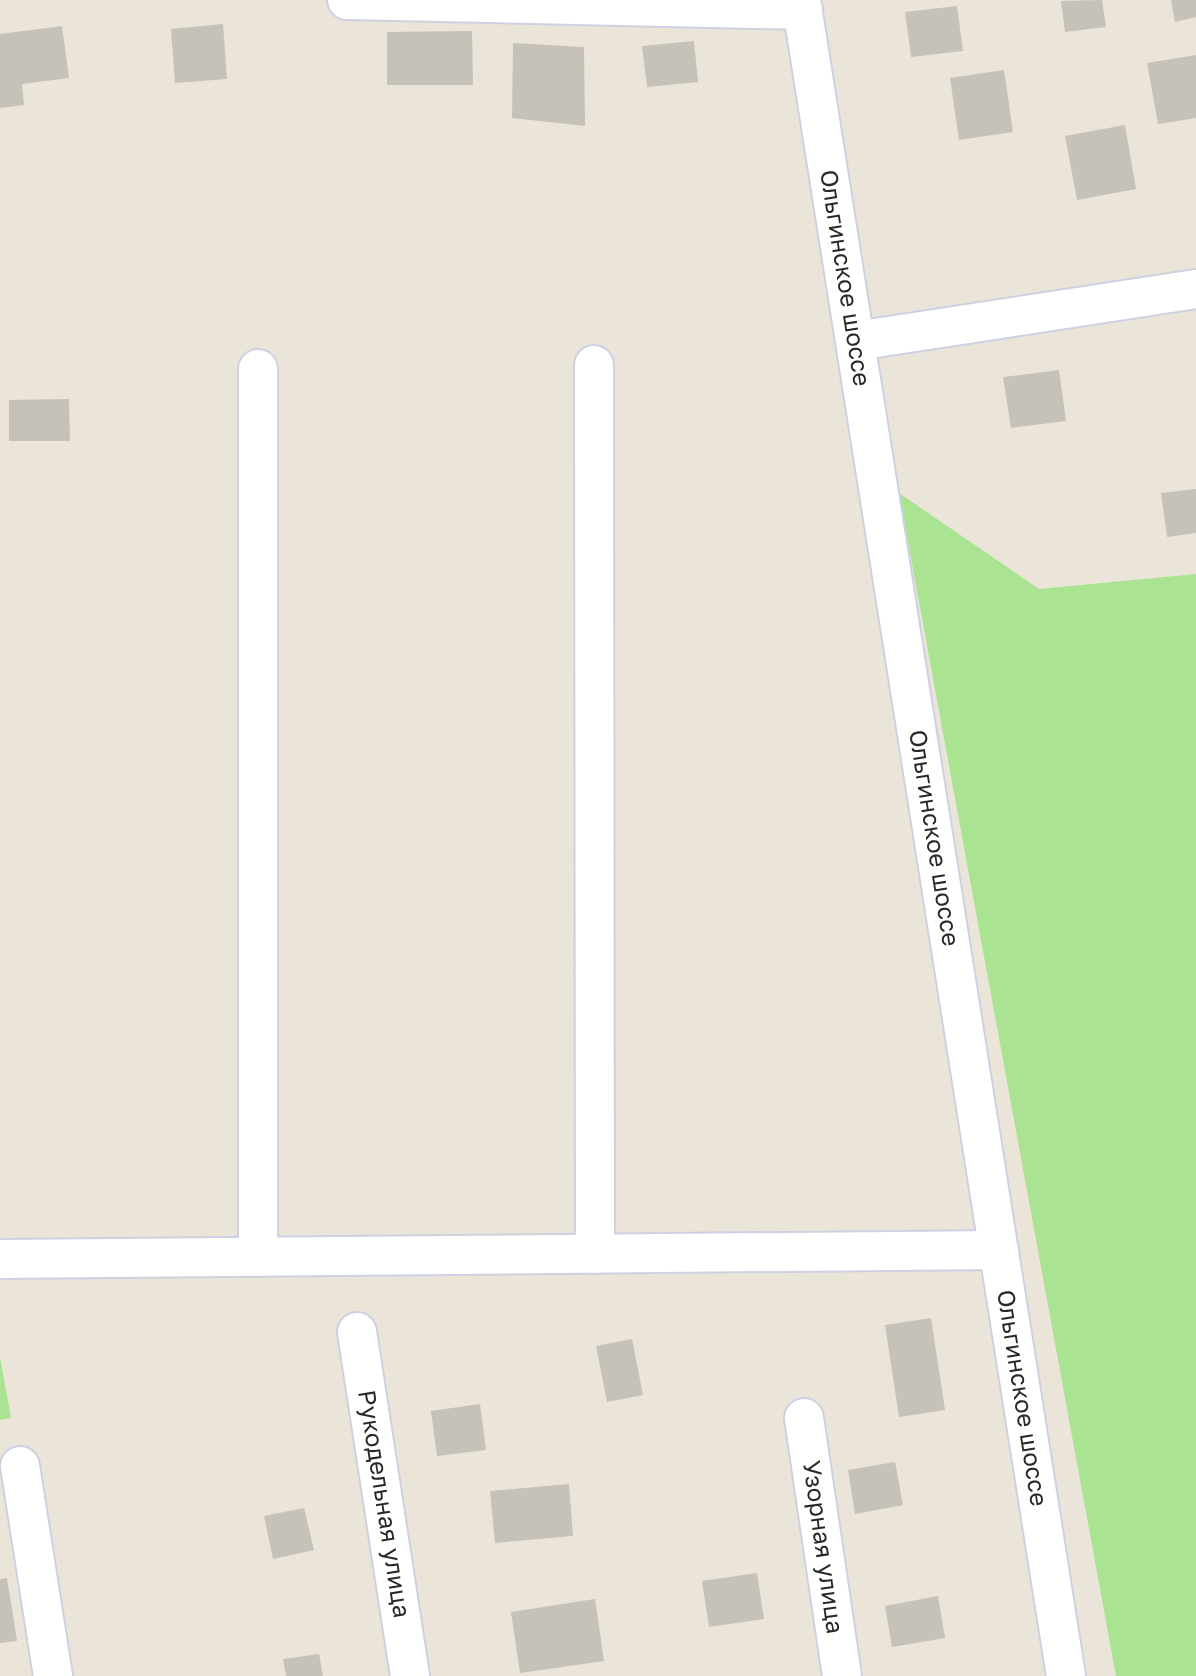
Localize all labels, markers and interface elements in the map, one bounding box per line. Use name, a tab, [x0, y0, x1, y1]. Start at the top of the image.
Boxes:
street label: Ольгинское шоссе	[815, 168, 878, 388]
street label: Ольгинское шоссе	[904, 728, 967, 948]
street label: Ольгинское шоссе	[992, 1288, 1055, 1508]
street label: Рукодельная улица	[353, 1388, 418, 1620]
street label: Узорная улица	[798, 1458, 851, 1635]

